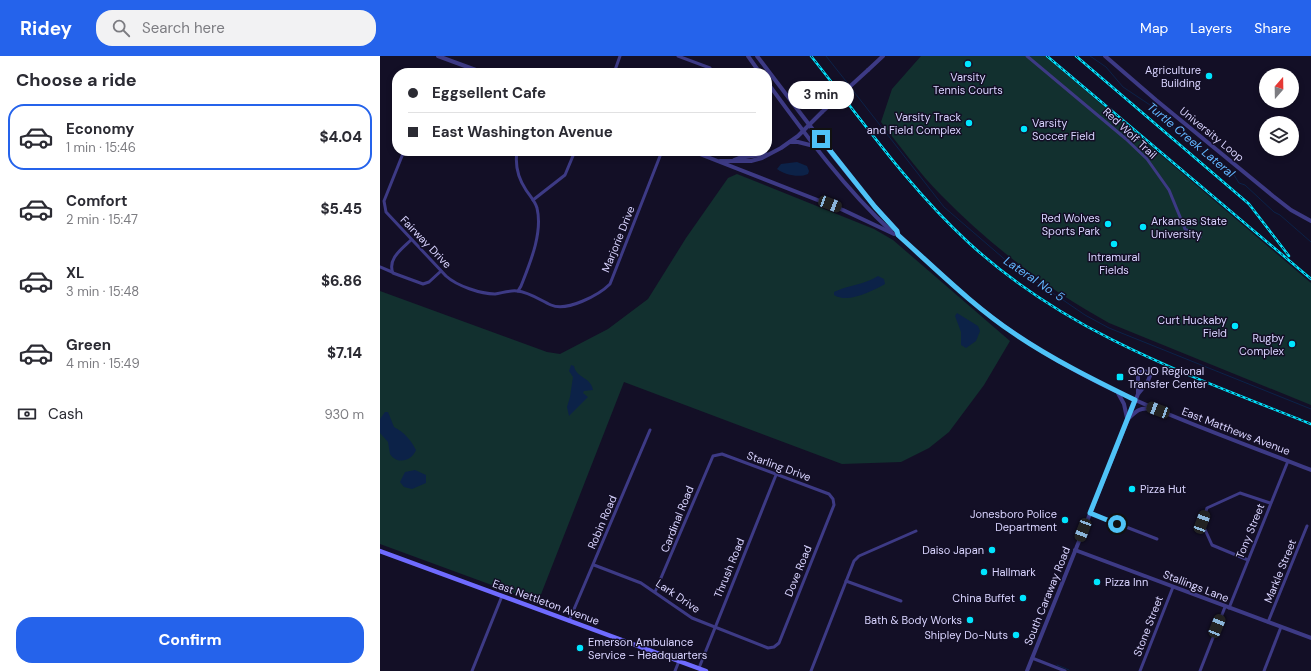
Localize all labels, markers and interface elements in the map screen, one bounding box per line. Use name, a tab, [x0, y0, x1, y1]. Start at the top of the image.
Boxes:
search box	[96, 10, 376, 46]
text: Ridey	[20, 16, 72, 41]
icon: search	[110, 17, 132, 39]
text: Search here	[142, 18, 225, 38]
text: Map	[1140, 19, 1168, 37]
text: Layers	[1190, 19, 1232, 37]
text: Share	[1254, 19, 1291, 37]
marker: Varsity Tennis Courts	[963, 59, 973, 69]
place label: Agriculture Building	[1145, 63, 1201, 90]
text: Choose a ride	[16, 68, 137, 92]
north arrow	[1259, 68, 1299, 108]
map controls	[1259, 68, 1299, 156]
place label: Varsity Tennis Courts	[933, 70, 1003, 97]
marker: Agriculture Building	[1204, 71, 1214, 81]
callout: 3 min	[788, 81, 854, 109]
text: Eggsellent Cafe	[432, 83, 546, 103]
text: 3 min	[804, 86, 838, 103]
water label: Turtle Creek Lateral	[1144, 99, 1238, 181]
street label: Red Wolf Trail	[1100, 104, 1160, 162]
street label: University Loop	[1177, 104, 1247, 164]
place label: Varsity Track and Field Complex	[867, 110, 962, 137]
place label: Varsity Soccer Field	[1032, 116, 1095, 143]
button: layers	[1259, 116, 1299, 156]
marker: Varsity Track and Field Complex	[964, 118, 974, 128]
icon: car	[18, 119, 54, 155]
text: Economy	[66, 119, 134, 139]
text: East Washington Avenue	[432, 122, 613, 142]
marker: Varsity Soccer Field	[1019, 124, 1029, 134]
text: $4.04	[319, 127, 362, 147]
route end	[812, 130, 830, 148]
text: 1 min · 15:46	[66, 139, 136, 156]
icon: car	[18, 191, 54, 227]
text: Comfort	[66, 191, 127, 211]
car	[817, 194, 843, 214]
text: $5.45	[321, 199, 362, 219]
street label: Marjorie Drive	[598, 204, 638, 274]
text: 2 min · 15:47	[66, 211, 138, 228]
place label: Red Wolves Sports Park	[1041, 211, 1100, 238]
street label: Fairway Drive	[398, 213, 454, 271]
place label: Arkansas State University	[1151, 214, 1227, 241]
marker: Red Wolves Sports Park	[1103, 219, 1113, 229]
marker: Arkansas State University	[1138, 222, 1148, 232]
marker: Intramural Fields	[1109, 239, 1119, 249]
place label: Intramural Fields	[1088, 250, 1140, 277]
water label: Lateral No. 5	[1001, 253, 1068, 306]
icon: car	[18, 263, 54, 299]
text: XL	[66, 263, 84, 283]
text: $6.86	[321, 271, 362, 291]
text: 3 min · 15:48	[66, 283, 139, 300]
place label: Curt Huckaby Field	[1157, 313, 1227, 340]
marker: Curt Huckaby Field	[1230, 321, 1240, 331]
place label: Rugby Complex	[1239, 331, 1285, 358]
icon: car	[18, 335, 54, 371]
text: Green	[66, 335, 111, 355]
marker: Rugby Complex	[1287, 339, 1297, 349]
text: $7.14	[327, 343, 362, 363]
text: 4 min · 15:49	[66, 355, 140, 372]
place label: GOJO Regional Transfer Center	[1128, 364, 1207, 391]
marker: GOJO Regional Transfer Center	[1115, 372, 1125, 382]
car	[1145, 400, 1171, 420]
icon: cash	[16, 403, 38, 425]
text: Cash	[48, 404, 83, 424]
street label: East Matthews Avenue	[1180, 404, 1292, 458]
text: 930 m	[324, 406, 364, 423]
street label: Starling Drive	[745, 448, 813, 484]
place label: Pizza Hut	[1140, 482, 1186, 496]
street label: Cardinal Road	[657, 484, 697, 554]
marker: Pizza Hut	[1127, 484, 1137, 494]
street label: Robin Road	[584, 493, 620, 551]
street label: Tony Street	[1233, 501, 1267, 561]
place label: Jonesboro Police Department	[970, 507, 1057, 534]
car	[1192, 509, 1212, 535]
marker: Jonesboro Police Department	[1060, 515, 1070, 525]
route start	[1108, 515, 1126, 533]
car	[1073, 517, 1093, 543]
street label: Thrush Road	[711, 536, 747, 600]
street label: Markle Street	[1261, 537, 1299, 605]
street label: Dove Road	[781, 543, 815, 599]
place label: Daiso Japan	[922, 543, 984, 557]
street label: South Caraway Road	[1021, 544, 1073, 647]
marker: Daiso Japan	[987, 545, 997, 555]
place label: Hallmark	[992, 565, 1036, 579]
marker: Hallmark	[979, 567, 989, 577]
street label: Stallings Lane	[1161, 567, 1231, 605]
place label: Pizza Inn	[1105, 575, 1148, 589]
street label: East Nettleton Avenue	[491, 576, 601, 628]
street label: Lark Drive	[653, 576, 703, 616]
marker: Pizza Inn	[1092, 577, 1102, 587]
place label: China Buffet	[952, 591, 1015, 605]
marker: China Buffet	[1018, 593, 1028, 603]
street label: Stone Street	[1130, 594, 1166, 658]
place label: Bath & Body Works	[864, 613, 962, 627]
car	[1207, 613, 1227, 639]
marker: Bath & Body Works	[965, 615, 975, 625]
button: Confirm	[16, 617, 364, 663]
place label: Shipley Do-Nuts	[924, 628, 1008, 642]
marker: Shipley Do-Nuts	[1011, 630, 1021, 640]
place label: Emerson Ambulance Service - Headquarters	[588, 635, 707, 662]
marker: Emerson Ambulance Service - Headquarters	[575, 643, 585, 653]

